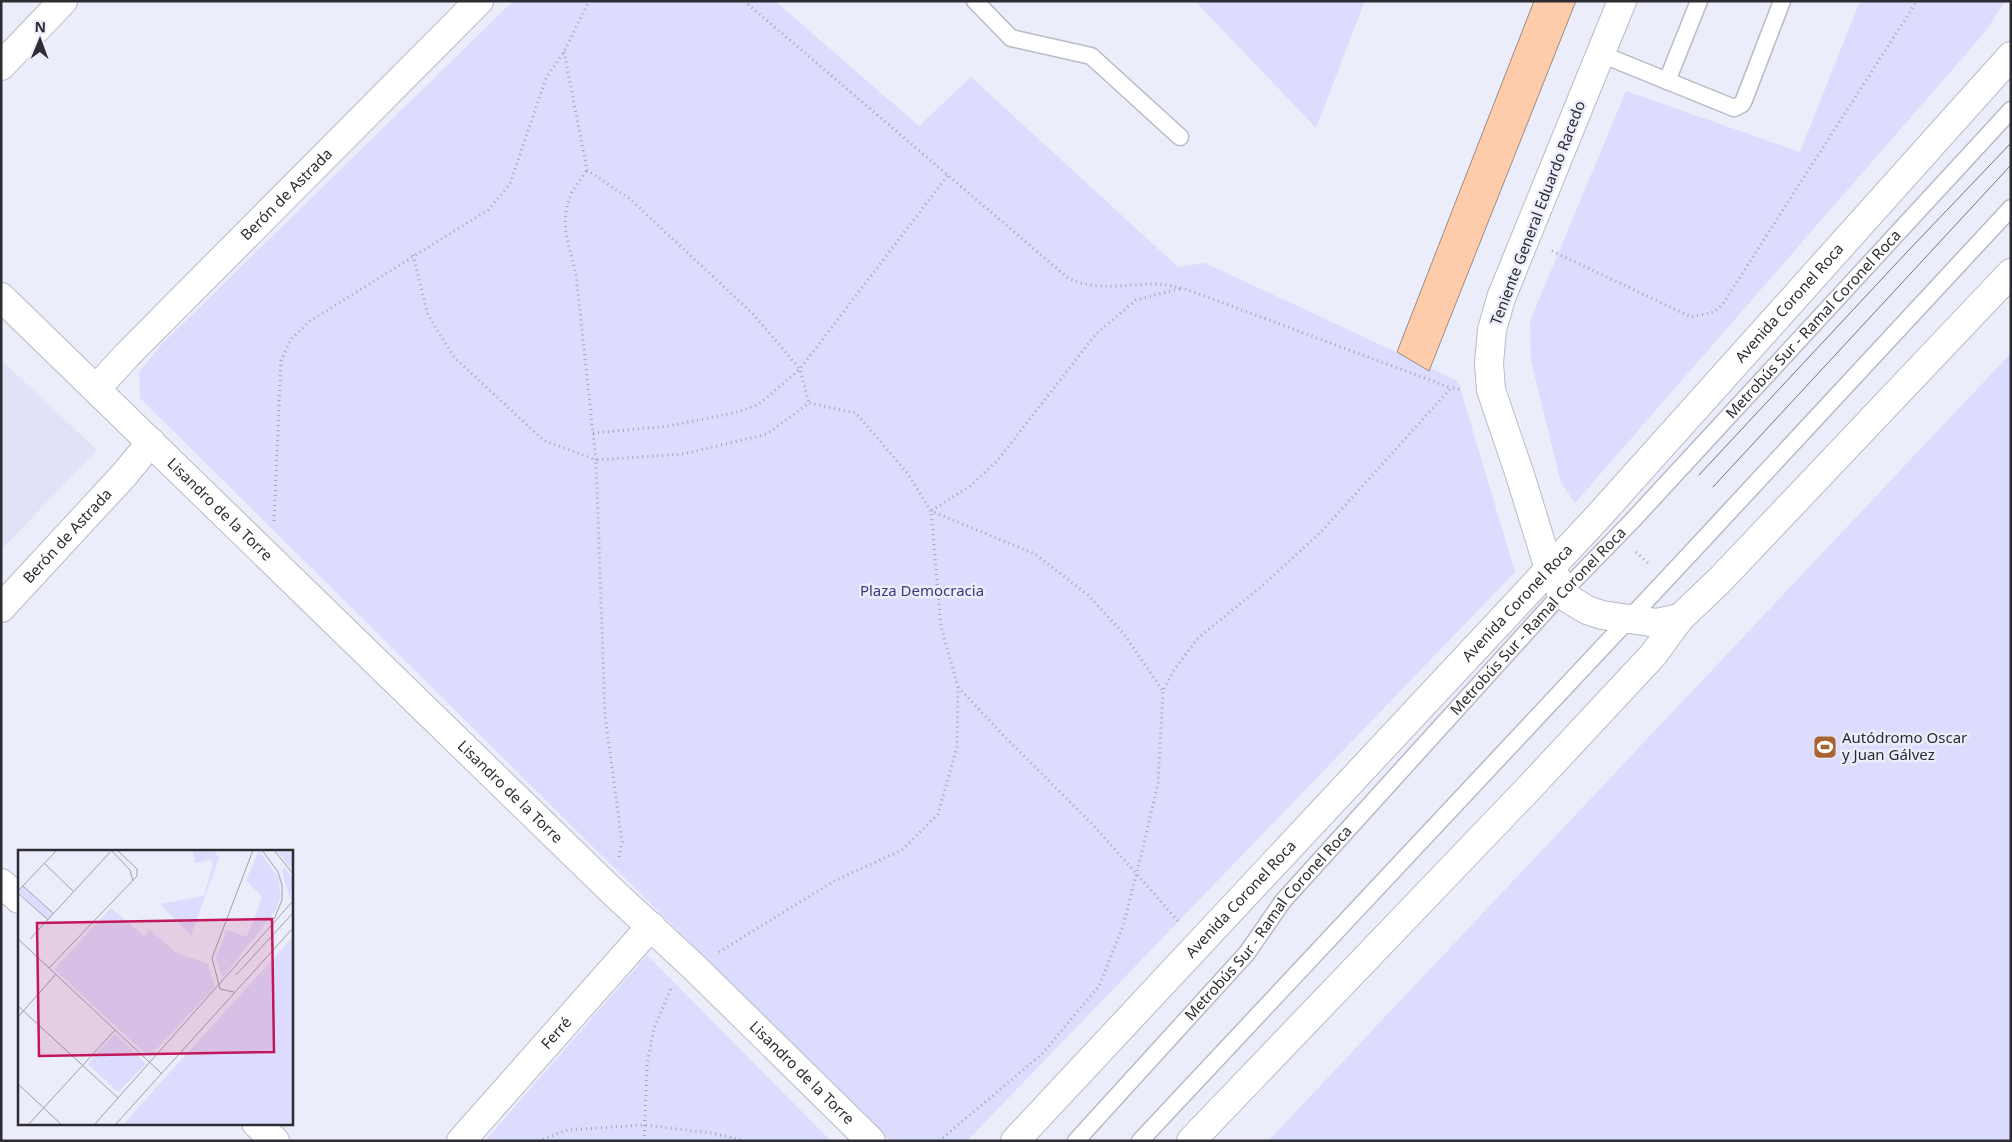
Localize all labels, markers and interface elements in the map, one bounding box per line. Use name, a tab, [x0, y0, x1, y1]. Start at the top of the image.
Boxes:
north arrow	[15, 15, 65, 65]
text: N	[34, 17, 46, 36]
street label: Teniente General Eduardo Racedo	[1485, 98, 1589, 328]
street label: Berón de Astrada	[236, 143, 336, 244]
street label: Metrobús Sur - Ramal Coronel Roca	[1721, 225, 1905, 422]
street label: Avenida Coronel Roca	[1730, 239, 1847, 366]
street label: Lisandro de la Torre	[163, 453, 277, 565]
street label: Berón de Astrada	[18, 484, 116, 587]
street label: Metrobús Sur - Ramal Coronel Roca	[1445, 522, 1630, 719]
street label: Avenida Coronel Roca	[1457, 540, 1576, 665]
park label: Plaza Democracia	[860, 580, 984, 600]
place label: Autódromo Oscar y Juan Gálvez	[1842, 727, 1967, 764]
sports icon: Autódromo Oscar y Juan Gálvez	[1812, 734, 1838, 760]
street label: Lisandro de la Torre	[454, 735, 568, 847]
street label: Metrobús Sur - Ramal Coronel Roca	[1180, 821, 1356, 1024]
street label: Avenida Coronel Roca	[1181, 836, 1300, 961]
inset map	[18, 850, 292, 1124]
street label: Ferré	[536, 1012, 575, 1053]
street label: Lisandro de la Torre	[746, 1016, 859, 1128]

